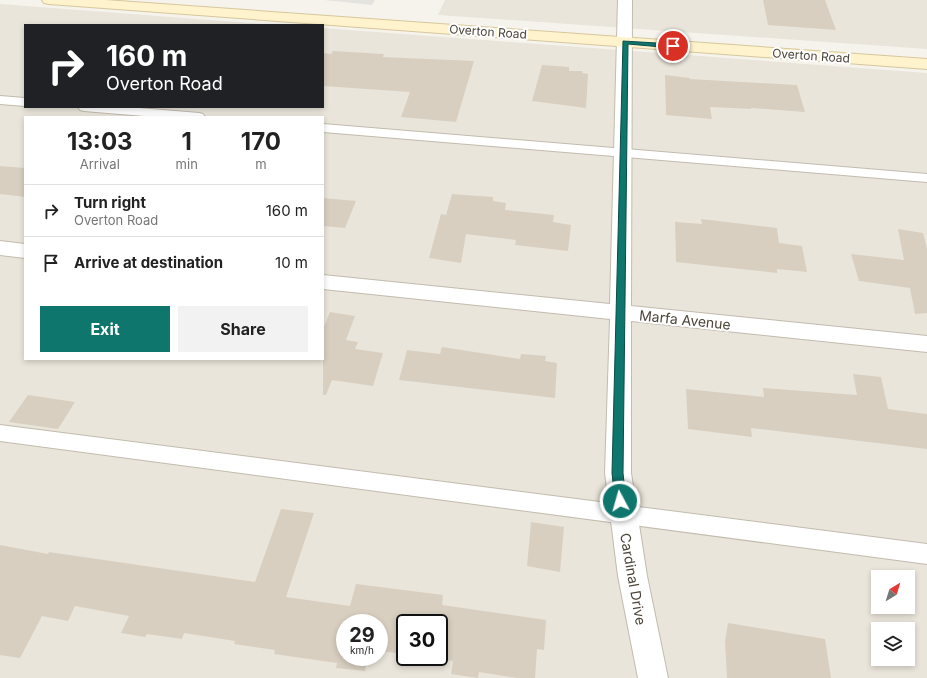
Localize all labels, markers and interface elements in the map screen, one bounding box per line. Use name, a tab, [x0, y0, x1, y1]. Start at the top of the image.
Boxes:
street label: Overton Road	[449, 21, 527, 42]
pin	[656, 29, 690, 63]
icon: arrive	[662, 35, 684, 57]
text: 160 m	[106, 39, 187, 73]
icon: right	[40, 40, 92, 92]
street label: Overton Road	[772, 45, 850, 66]
text: Overton Road	[106, 73, 223, 94]
text: 13:03	[67, 127, 133, 156]
text: 1	[182, 127, 192, 156]
text: 170	[241, 127, 281, 156]
text: Arrival	[80, 156, 120, 172]
text: min	[176, 156, 198, 172]
text: m	[255, 156, 267, 172]
text: Turn right	[74, 193, 146, 212]
icon: right	[40, 200, 62, 222]
text: 160 m	[266, 201, 308, 220]
text: Overton Road	[74, 212, 158, 228]
icon: arrive	[40, 252, 62, 274]
text: Arrive at destination	[74, 253, 223, 272]
text: 10 m	[275, 253, 308, 272]
button: Exit	[40, 306, 170, 352]
button: Share	[178, 306, 308, 352]
street label: Marfa Avenue	[638, 306, 732, 333]
position arrow	[599, 480, 641, 522]
street label: Cardinal Drive	[617, 531, 650, 626]
north arrow	[871, 570, 915, 614]
map controls	[871, 570, 915, 666]
speed limit sign: 30	[396, 614, 448, 666]
button: layers	[871, 622, 915, 666]
text: 29	[349, 623, 375, 647]
text: km/h	[350, 644, 374, 656]

